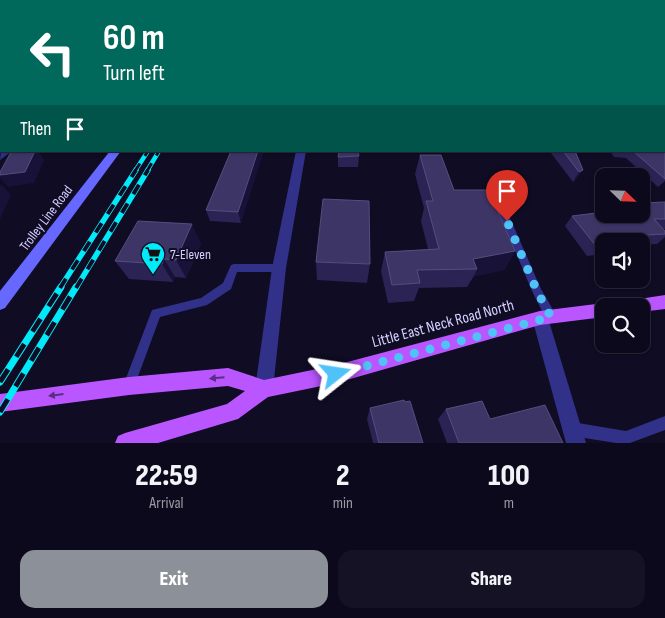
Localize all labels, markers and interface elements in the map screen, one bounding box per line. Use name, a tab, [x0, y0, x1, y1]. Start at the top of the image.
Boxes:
text: 60 m	[103, 17, 165, 60]
icon: left	[20, 20, 85, 85]
text: Turn left	[103, 60, 165, 87]
icon: arrive	[61, 115, 89, 143]
text: Then	[20, 118, 51, 141]
north arrow	[595, 168, 650, 222]
map controls	[595, 168, 650, 353]
pin	[486, 170, 528, 221]
icon: arrive	[493, 177, 521, 205]
street label: Trolley Line Road	[16, 182, 76, 254]
button: sound	[595, 233, 650, 288]
supermarket icon: 7-Eleven	[140, 241, 166, 275]
place label: 7-Eleven	[170, 246, 211, 263]
street label: Little East Neck Road North	[370, 296, 516, 352]
button: search	[595, 298, 650, 353]
position arrow	[309, 347, 361, 399]
one-way arrow	[209, 374, 225, 382]
one-way arrow	[48, 391, 64, 399]
text: 22:59	[135, 458, 198, 494]
text: 2	[336, 458, 350, 494]
text: 100	[488, 458, 530, 494]
text: Arrival	[149, 494, 184, 513]
text: min	[333, 494, 353, 513]
text: m	[504, 494, 514, 513]
button: Exit	[20, 550, 328, 608]
button: Share	[338, 550, 645, 608]

